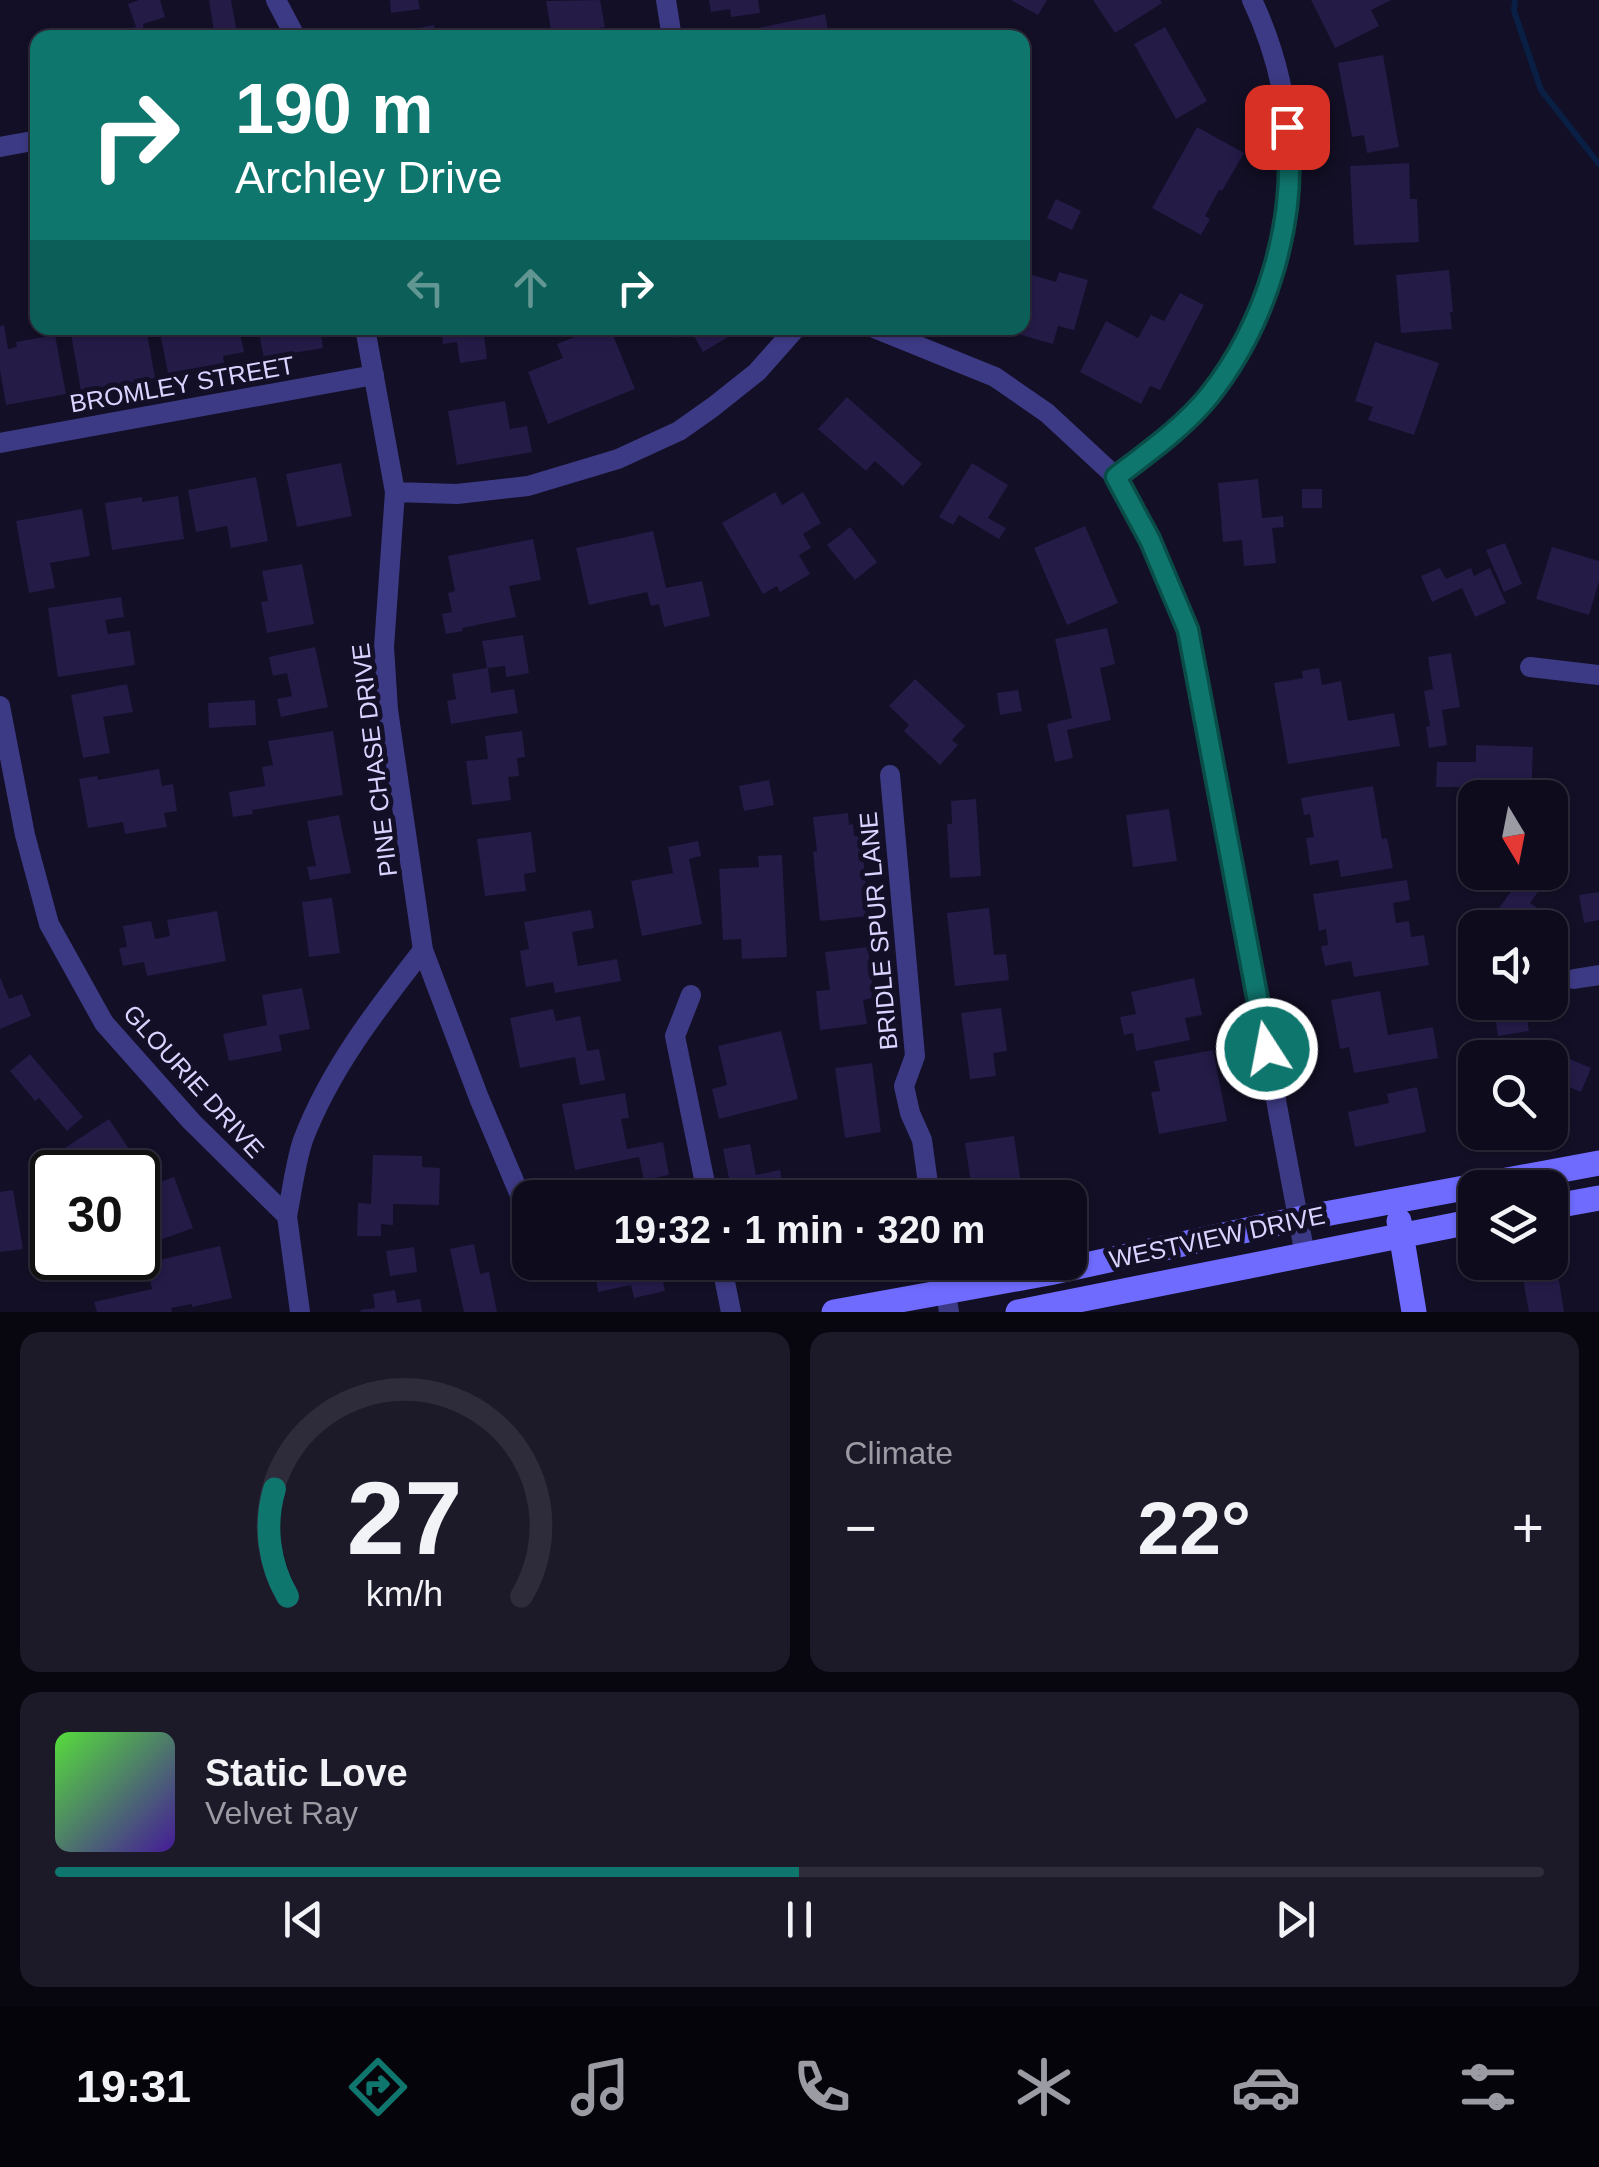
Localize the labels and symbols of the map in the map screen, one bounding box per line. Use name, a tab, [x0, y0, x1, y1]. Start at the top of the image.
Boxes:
pin	[1245, 85, 1330, 170]
street label: BROMLEY STREET	[68, 350, 296, 418]
street label: PINE CHASE DRIVE	[346, 642, 402, 878]
north arrow	[1458, 780, 1568, 890]
street label: BRIDLE SPUR LANE	[854, 811, 902, 1051]
position arrow	[1215, 997, 1319, 1101]
street label: GLOURIE DRIVE	[118, 999, 270, 1163]
speed limit sign: 30	[30, 1150, 160, 1280]
street label: WESTVIEW DRIVE	[1107, 1200, 1327, 1274]

